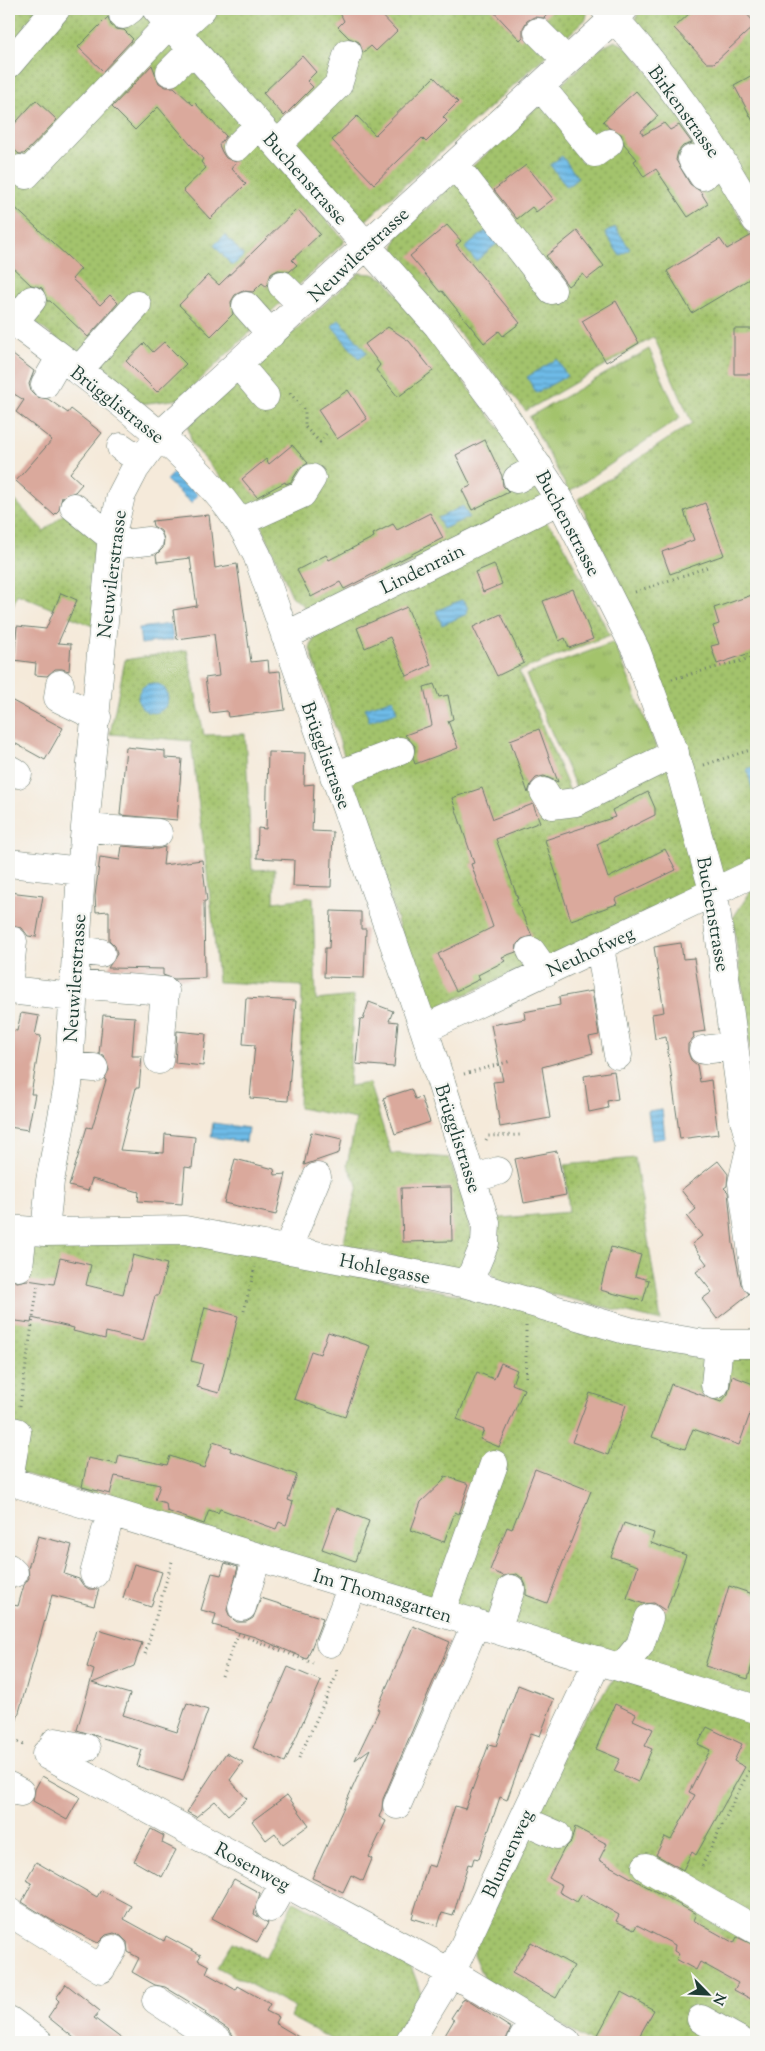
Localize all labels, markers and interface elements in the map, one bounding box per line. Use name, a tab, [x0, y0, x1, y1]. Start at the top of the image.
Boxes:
street label: Birkenstrasse	[640, 61, 726, 164]
street label: Buchenstrasse	[255, 128, 353, 232]
street label: Neuwilerstrasse	[303, 202, 416, 310]
street label: Brügglistrasse	[64, 361, 169, 451]
street label: Buchenstrasse	[528, 467, 606, 582]
street label: Neuwilerstrasse	[92, 508, 135, 640]
street label: Lindenrain	[376, 538, 470, 602]
street label: Brügglistrasse	[293, 698, 357, 814]
street label: Buchenstrasse	[688, 855, 735, 974]
street label: Neuwilerstrasse	[59, 913, 94, 1043]
street label: Neuhofweg	[543, 921, 640, 985]
street label: Brügglistrasse	[426, 1081, 487, 1197]
street label: Hohlegasse	[337, 1248, 433, 1293]
street label: Im Thomasgarten	[309, 1563, 455, 1631]
street label: Blumenweg	[477, 1805, 542, 1903]
street label: Rosenweg	[209, 1837, 294, 1899]
north arrow	[682, 1968, 732, 2018]
text: N	[707, 1989, 729, 2008]

